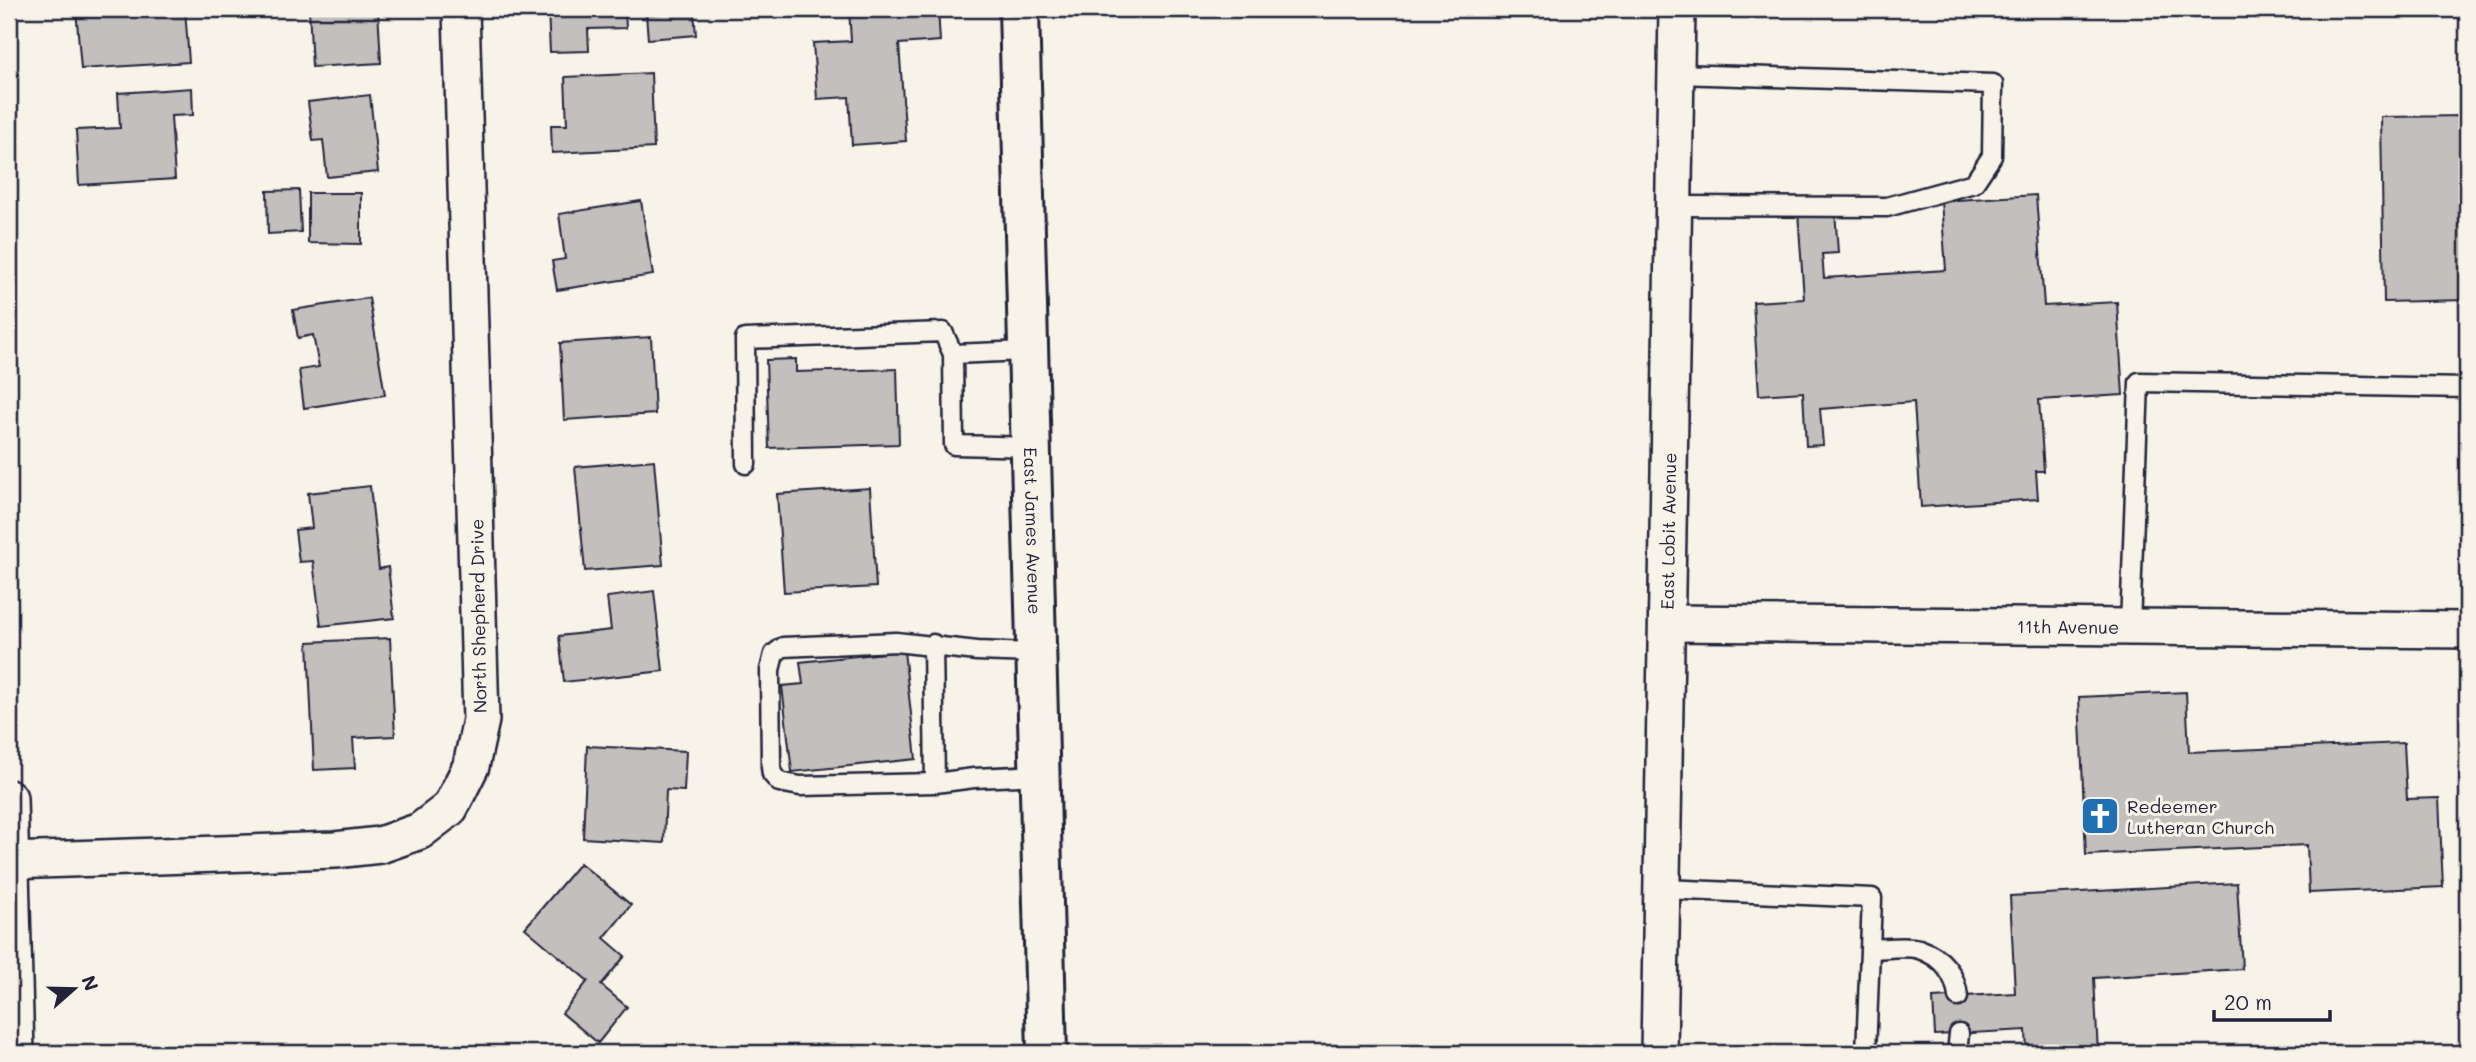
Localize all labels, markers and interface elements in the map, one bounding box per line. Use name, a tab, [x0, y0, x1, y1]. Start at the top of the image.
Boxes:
street label: East James Avenue	[1019, 447, 1047, 615]
street label: East Lobit Avenue	[1655, 452, 1681, 610]
street label: North Shepherd Drive	[464, 519, 492, 713]
street label: 11th Avenue	[2017, 614, 2119, 639]
place label: Redeemer Lutheran Church	[2127, 794, 2274, 839]
church icon: Redeemer Lutheran Church	[2079, 795, 2121, 837]
north arrow	[38, 954, 108, 1024]
text: N	[76, 972, 105, 994]
scale bar	[2214, 978, 2329, 1022]
text: 20 m	[2224, 988, 2272, 1015]

